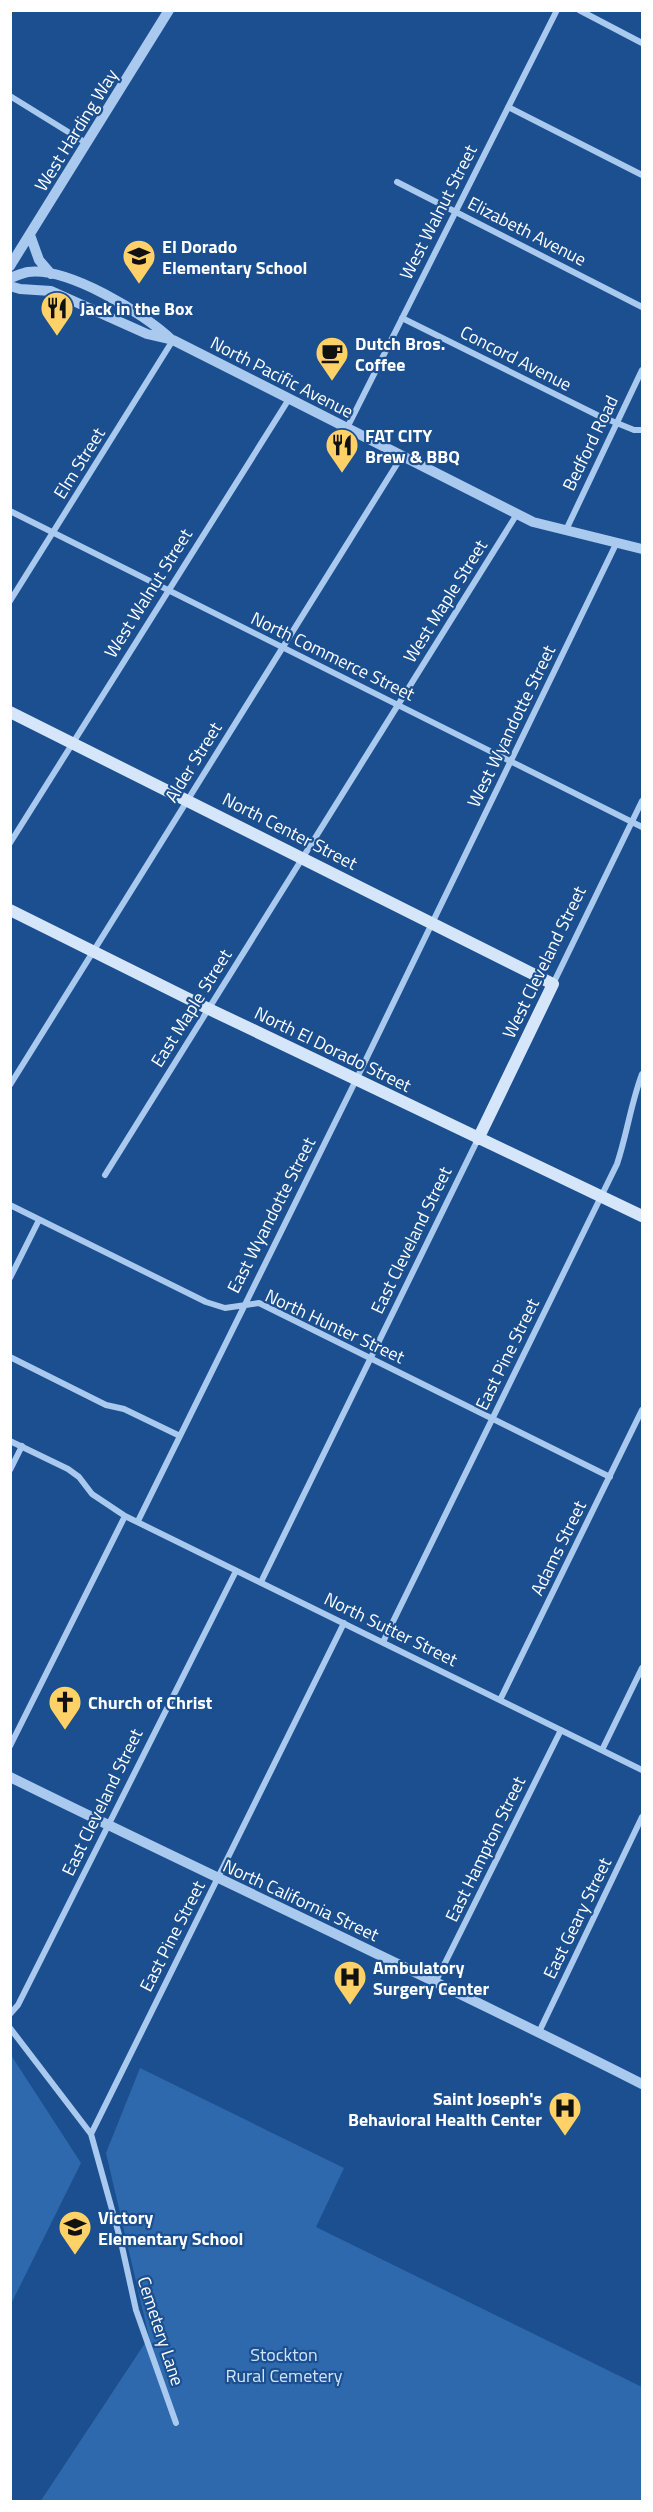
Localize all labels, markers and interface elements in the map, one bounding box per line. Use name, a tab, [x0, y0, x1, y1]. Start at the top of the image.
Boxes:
street label: West Harding Way	[27, 63, 125, 197]
street label: West Walnut Street	[392, 139, 484, 284]
street label: Elizabeth Avenue	[463, 189, 591, 273]
place label: El Dorado Elementary School	[162, 233, 307, 281]
school or university icon: El Dorado Elementary School	[121, 238, 157, 285]
restaurant icon: Jack in the Box	[39, 290, 75, 337]
place label: Jack in the Box	[80, 295, 193, 322]
street label: Concord Avenue	[456, 318, 576, 398]
street label: North Pacific Avenue	[206, 329, 358, 425]
place label: Dutch Bros. Coffee	[355, 330, 445, 378]
cafe icon: Dutch Bros. Coffee	[314, 335, 350, 382]
street label: Bedford Road	[555, 391, 625, 495]
street label: Elm Street	[46, 422, 112, 504]
place label: FAT CITY Brew & BBQ	[365, 422, 460, 470]
restaurant icon: FAT CITY Brew & BBQ	[324, 427, 360, 474]
street label: West Walnut Street	[97, 522, 199, 663]
street label: West Maple Street	[396, 534, 494, 668]
street label: North Commerce Street	[246, 605, 420, 708]
street label: West Wyandotte Street	[460, 640, 562, 812]
street label: Alder Street	[158, 716, 229, 807]
street label: North Center Street	[218, 785, 363, 877]
street label: West Cleveland Street	[495, 881, 593, 1043]
street label: East Maple Street	[144, 943, 239, 1072]
street label: North El Dorado Street	[250, 999, 417, 1099]
street label: East Wyandotte Street	[220, 1132, 322, 1298]
street label: East Cleveland Street	[364, 1161, 459, 1318]
street label: North Hunter Street	[261, 1282, 410, 1370]
street label: East Pine Street	[468, 1293, 546, 1414]
street label: Adams Street	[523, 1495, 593, 1600]
street label: North Sutter Street	[320, 1585, 463, 1673]
church icon: Church of Christ	[47, 1684, 83, 1731]
place label: Church of Christ	[88, 1689, 213, 1716]
street label: East Cleveland Street	[55, 1723, 150, 1880]
street label: East Hampton Street	[438, 1771, 532, 1926]
street label: North California Street	[219, 1852, 384, 1948]
street label: East Geary Street	[536, 1852, 618, 1983]
street label: East Pine Street	[132, 1875, 212, 1996]
place label: Ambulatory Surgery Center	[373, 1954, 489, 2002]
hospital icon: Ambulatory Surgery Center	[332, 1959, 368, 2006]
place label: Saint Joseph's Behavioral Health Center	[348, 2085, 542, 2133]
hospital icon: Saint Joseph's Behavioral Health Center	[547, 2090, 583, 2137]
place label: Victory Elementary School	[98, 2204, 243, 2252]
school or university icon: Victory Elementary School	[57, 2209, 93, 2256]
street label: Cemetery Lane	[131, 2273, 191, 2389]
park label: Stockton Rural Cemetery	[225, 2341, 343, 2389]

